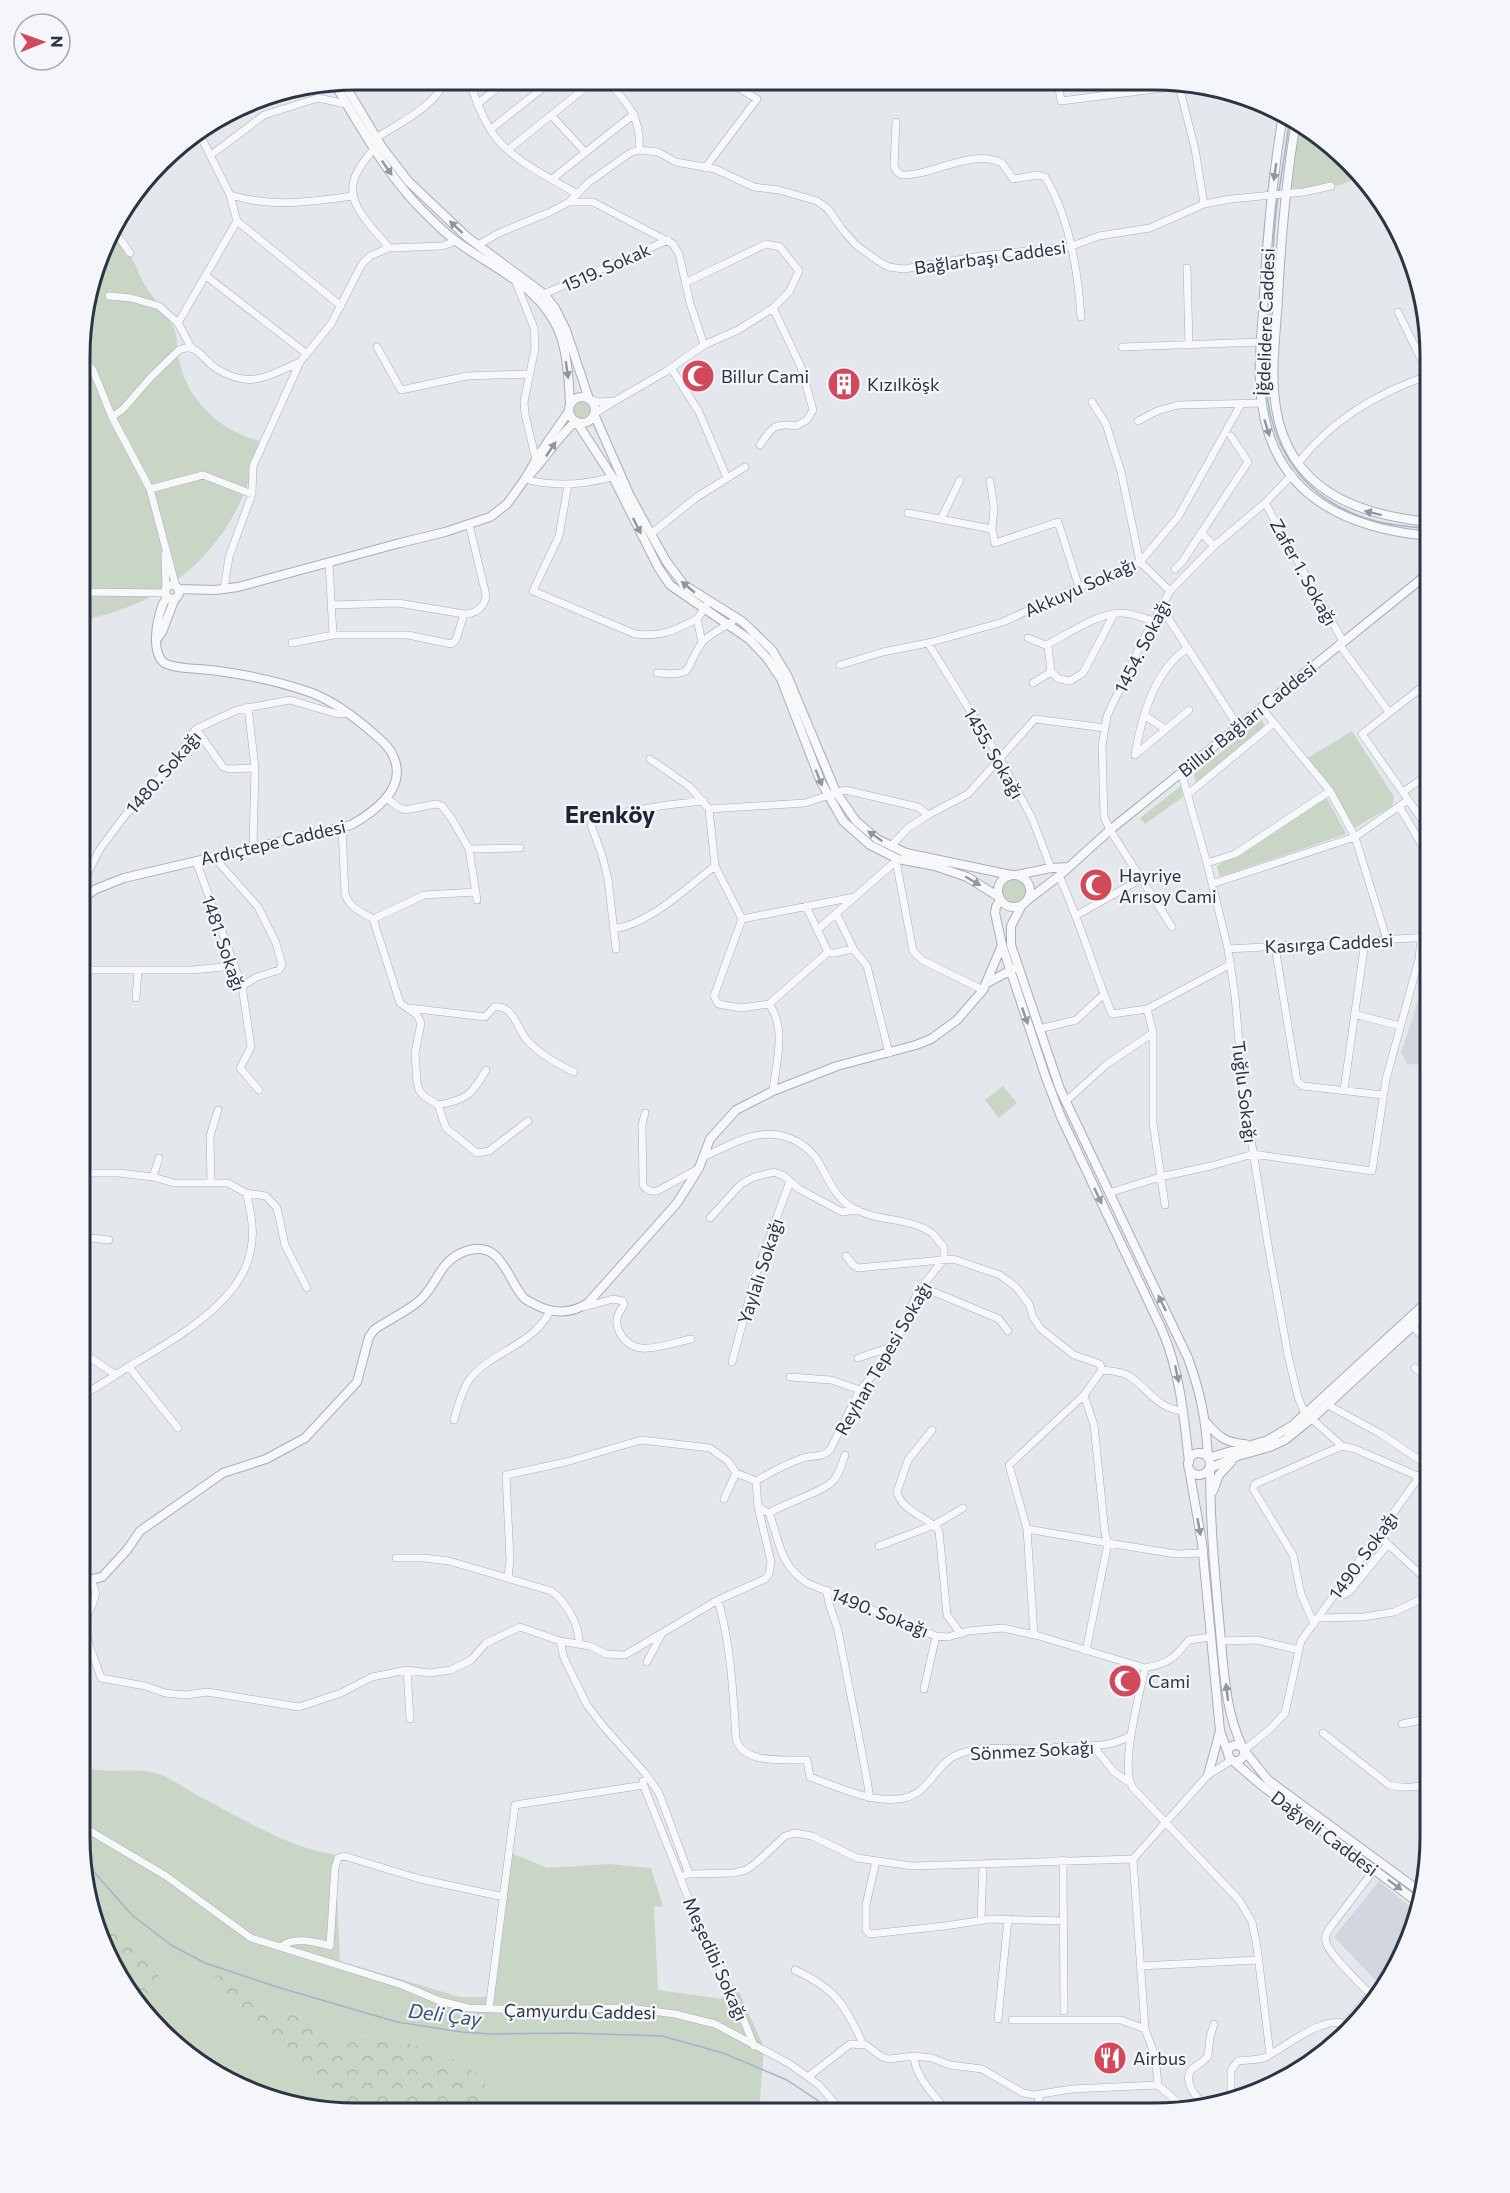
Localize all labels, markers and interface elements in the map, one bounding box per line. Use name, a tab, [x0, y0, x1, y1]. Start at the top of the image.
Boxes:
north arrow	[12, 12, 72, 72]
text: N	[48, 36, 67, 48]
one-way arrow	[381, 160, 393, 176]
one-way arrow	[1270, 162, 1279, 181]
one-way arrow	[449, 221, 464, 234]
street label: Bağlarbaşı Caddesi	[913, 235, 1067, 279]
street label: 1519. Sokak	[558, 238, 654, 296]
street label: İğdelidere Caddesi	[1251, 248, 1279, 396]
mosque icon: Billur Cami	[680, 358, 716, 394]
one-way arrow	[562, 360, 571, 379]
place label: Billur Cami	[721, 365, 809, 387]
building icon: Kızılköşk	[826, 366, 862, 402]
place label: Kızılköşk	[867, 373, 940, 395]
one-way arrow	[1263, 420, 1272, 438]
one-way arrow	[545, 441, 556, 457]
one-way arrow	[1364, 507, 1382, 517]
street label: Zafer 1. Sokağı	[1266, 515, 1342, 629]
one-way arrow	[633, 518, 642, 535]
street label: Akkuyu Sokağı	[1021, 553, 1139, 621]
one-way arrow	[680, 581, 696, 594]
street label: 1454. Sokağı	[1109, 596, 1175, 696]
street label: Billur Bağları Caddesi	[1174, 657, 1320, 781]
street label: 1455. Sokağı	[959, 704, 1029, 802]
street label: 1480. Sokağı	[121, 726, 205, 818]
one-way arrow	[815, 769, 825, 787]
district label: Erenköy	[565, 799, 655, 828]
street label: Ardıçtepe Caddesi	[198, 815, 348, 869]
one-way arrow	[867, 831, 883, 842]
place label: Hayriye Arısoy Cami	[1119, 864, 1217, 907]
mosque icon: Hayriye Arısoy Cami	[1078, 867, 1114, 903]
one-way arrow	[965, 876, 982, 886]
street label: 1481. Sokağı	[197, 892, 251, 994]
street label: Kasırga Caddesi	[1264, 929, 1394, 957]
one-way arrow	[1020, 1007, 1030, 1025]
street label: Tuğlu Sokağı	[1228, 1040, 1262, 1144]
one-way arrow	[1094, 1188, 1103, 1205]
street label: Yaylalı Sokağı	[733, 1215, 787, 1327]
street label: Reyhan Tepesi Sokağı	[830, 1277, 936, 1439]
one-way arrow	[1158, 1294, 1167, 1311]
one-way arrow	[1172, 1365, 1182, 1383]
street label: 1490. Sokağı	[1324, 1507, 1402, 1603]
one-way arrow	[1195, 1517, 1204, 1536]
street label: 1490. Sokağı	[828, 1582, 932, 1642]
mosque icon: Cami	[1107, 1663, 1143, 1699]
place label: Cami	[1148, 1670, 1190, 1692]
one-way arrow	[1222, 1683, 1232, 1702]
street label: Sönmez Sokağı	[969, 1736, 1095, 1764]
street label: Dağyeli Caddesi	[1267, 1786, 1383, 1880]
one-way arrow	[1387, 1879, 1402, 1891]
street label: Meşedibi Sokağı	[679, 1894, 753, 2024]
water label: Deli Çay	[407, 1998, 484, 2030]
street label: Çamyurdu Caddesi	[504, 1999, 656, 2023]
restaurant icon: Airbus	[1092, 2040, 1128, 2076]
place label: Airbus	[1133, 2047, 1186, 2069]

